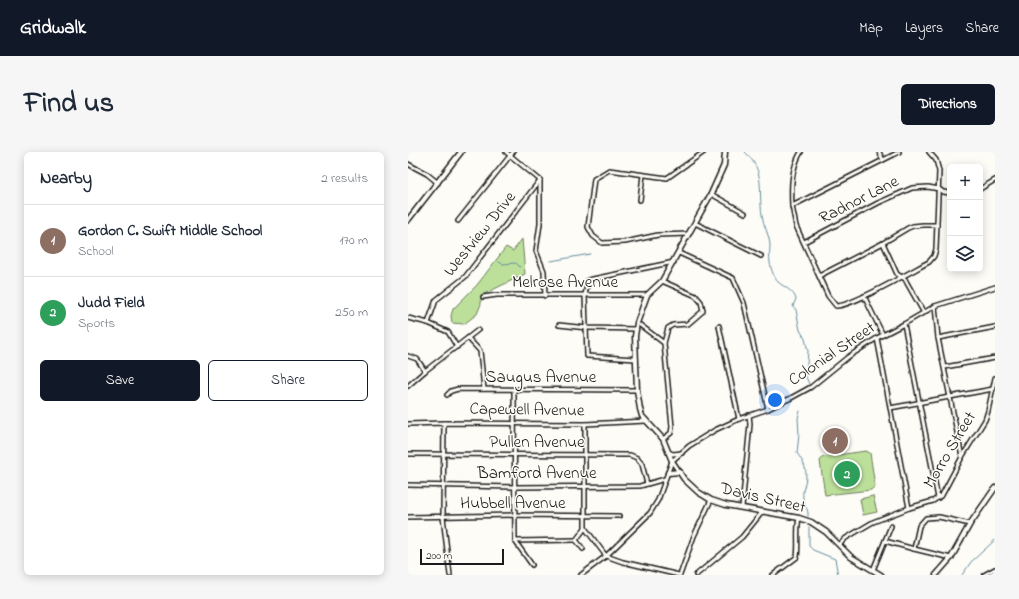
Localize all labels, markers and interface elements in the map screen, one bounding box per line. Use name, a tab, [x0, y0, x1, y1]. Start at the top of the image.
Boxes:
text: Gridwalk	[20, 15, 86, 42]
text: Map	[859, 18, 883, 39]
text: Layers	[905, 18, 943, 39]
text: Share	[965, 18, 999, 39]
text: Find us	[24, 84, 114, 125]
button: Directions	[901, 84, 995, 125]
map controls	[947, 164, 983, 272]
button: +	[947, 164, 983, 200]
text: Nearby	[40, 166, 92, 191]
text: 2 results	[321, 169, 368, 188]
street label: Radnor Lane	[815, 169, 903, 231]
street label: Westview Drive	[438, 186, 522, 282]
button: −	[947, 200, 983, 236]
text: Gordon C. Swift Middle School	[78, 220, 262, 242]
text: 1	[51, 231, 55, 250]
text: 170 m	[340, 231, 368, 250]
button: layers	[947, 236, 983, 272]
text: School	[78, 242, 114, 261]
street label: Melrose Avenue	[512, 270, 619, 295]
text: Judd Field	[78, 292, 145, 314]
text: 2	[50, 303, 56, 322]
text: 250 m	[335, 303, 368, 322]
text: Sports	[78, 314, 115, 333]
street label: Colonial Street	[784, 316, 881, 392]
button: Save	[40, 360, 200, 401]
button: Share	[208, 360, 368, 401]
street label: Saugus Avenue	[486, 365, 597, 392]
your location	[765, 390, 785, 410]
street label: Capewell Avenue	[469, 396, 585, 424]
street label: Morro Street	[917, 407, 983, 493]
pin: 1	[822, 426, 848, 456]
street label: Pullen Avenue	[489, 430, 585, 455]
pin: 2	[834, 459, 860, 489]
street label: Bamford Avenue	[476, 461, 597, 486]
street label: Davis Street	[717, 476, 808, 520]
street label: Hubbell Avenue	[460, 491, 566, 516]
scale bar	[420, 547, 504, 566]
text: 200 m	[426, 548, 452, 564]

